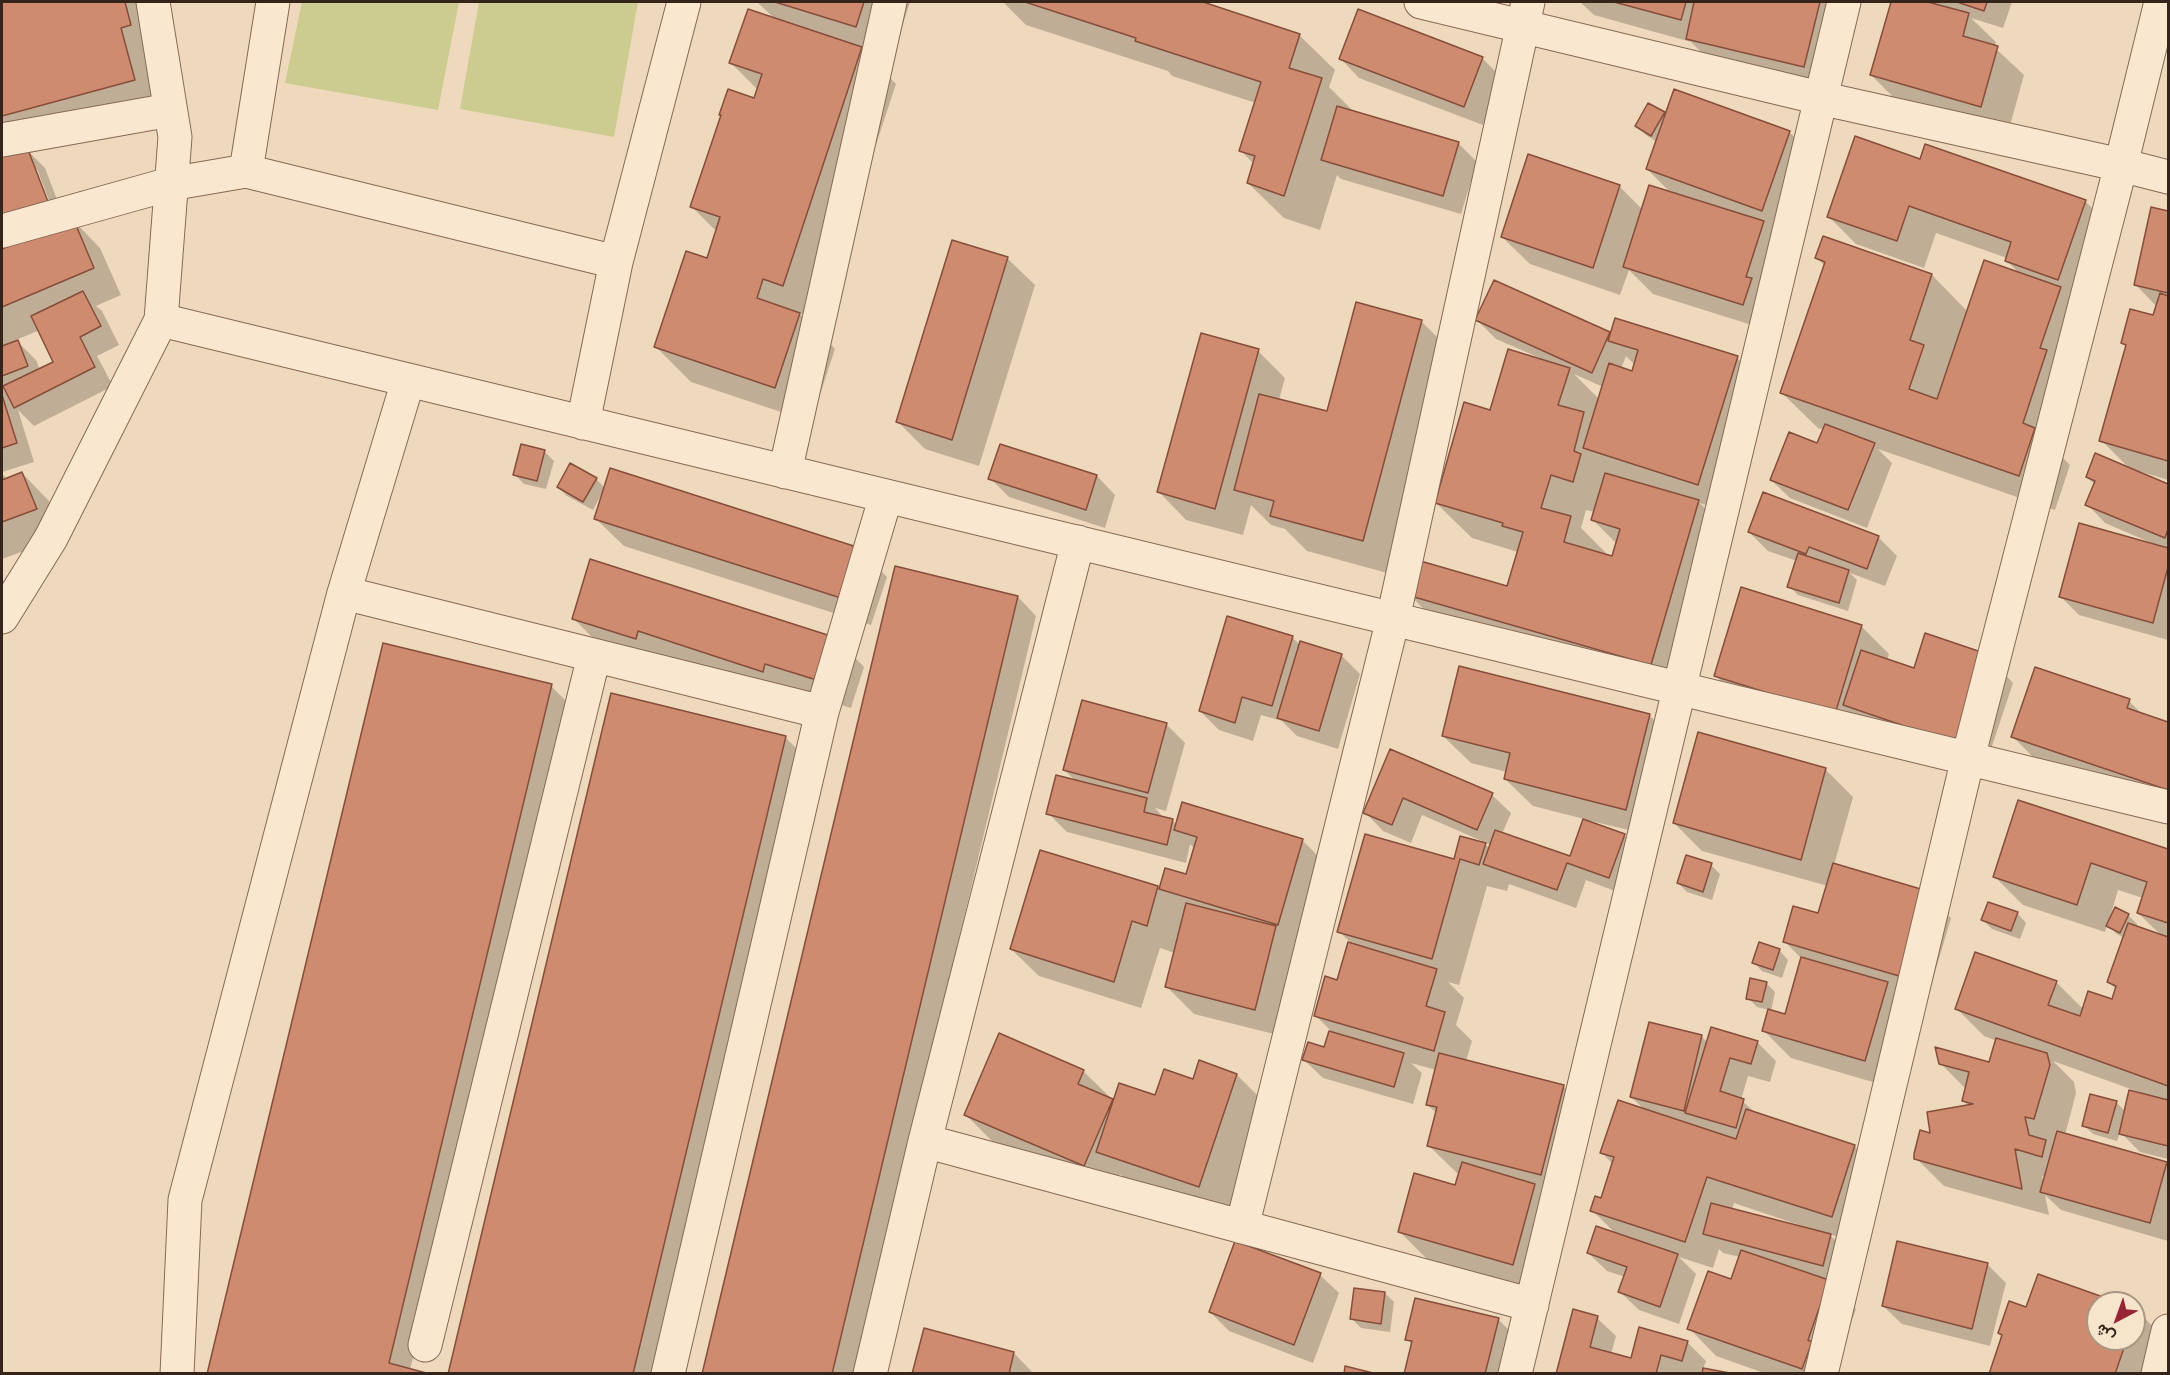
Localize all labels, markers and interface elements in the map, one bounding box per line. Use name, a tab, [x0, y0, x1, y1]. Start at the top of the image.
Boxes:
north arrow	[2086, 1291, 2146, 1351]
text: ش	[2090, 1318, 2121, 1348]

